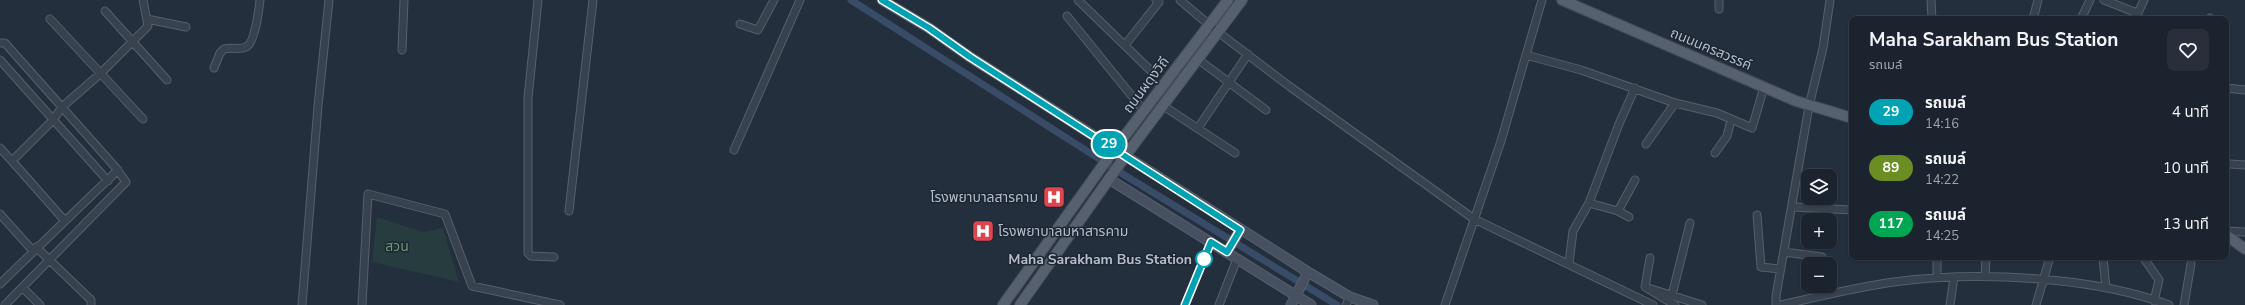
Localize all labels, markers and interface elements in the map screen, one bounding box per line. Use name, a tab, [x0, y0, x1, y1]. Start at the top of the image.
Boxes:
street label: ถนนนครสวรรค์	[1667, 23, 1755, 75]
text: Maha Sarakham Bus Station	[1869, 27, 2118, 53]
button: heart	[2167, 29, 2209, 71]
street label: ถนนผดุงวิถี	[1119, 53, 1173, 117]
text: รถเมล์	[1869, 56, 1902, 74]
text: รถเมล์	[1925, 93, 1966, 113]
text: 29	[1883, 102, 1899, 121]
text: 4 นาที	[2172, 102, 2209, 122]
text: 14:16	[1925, 115, 1959, 133]
line badge: 29	[1091, 131, 1127, 157]
text: 29	[1101, 134, 1117, 153]
text: รถเมล์	[1925, 149, 1966, 169]
text: 89	[1883, 158, 1899, 177]
text: 10 นาที	[2163, 158, 2209, 178]
map controls	[1801, 169, 1837, 293]
button: layers	[1801, 169, 1837, 205]
text: 14:22	[1925, 171, 1959, 189]
hospital icon: โรงพยาบาลสารคาม	[1041, 184, 1067, 210]
place label: โรงพยาบาลสารคาม	[930, 188, 1038, 207]
text: รถเมล์	[1925, 205, 1966, 225]
button: +	[1801, 213, 1837, 249]
text: 117	[1878, 214, 1904, 233]
text: 13 นาที	[2163, 214, 2209, 234]
hospital icon: โรงพยาบาลมหาสารคาม	[970, 218, 996, 244]
place label: โรงพยาบาลมหาสารคาม	[998, 222, 1128, 241]
text: 14:25	[1925, 227, 1959, 245]
park label: สวน	[385, 237, 409, 256]
place label: Maha Sarakham Bus Station	[1008, 250, 1192, 269]
marker: Maha Sarakham Bus Station	[1195, 250, 1213, 268]
button: −	[1801, 257, 1837, 293]

